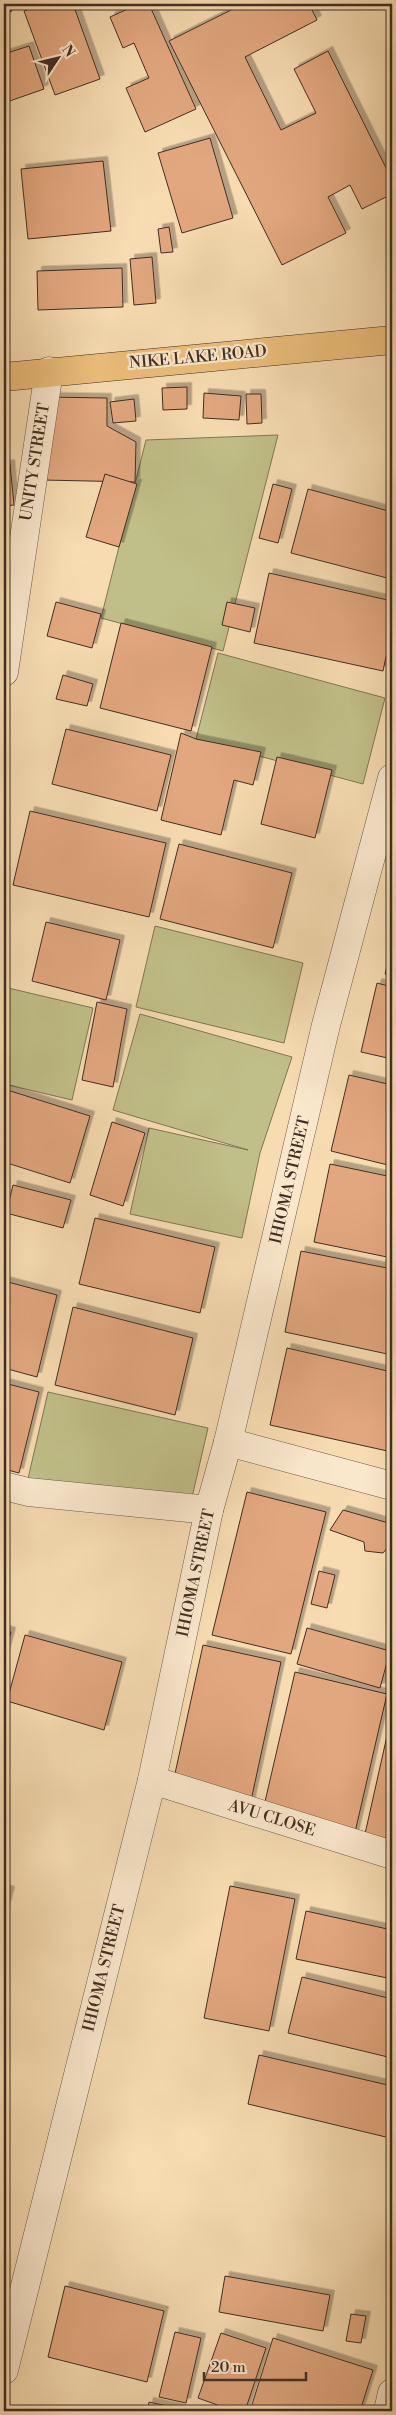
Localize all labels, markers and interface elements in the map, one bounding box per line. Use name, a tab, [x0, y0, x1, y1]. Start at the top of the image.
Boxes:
north arrow	[32, 32, 82, 82]
text: N	[57, 41, 78, 61]
street label: NIKE LAKE ROAD	[128, 341, 268, 373]
street label: UNITY STREET	[16, 401, 54, 523]
street label: IHIOMA STREET	[266, 1114, 314, 1246]
street label: IHIOMA STREET	[173, 1507, 219, 1639]
street label: AVU CLOSE	[225, 1795, 318, 1841]
street label: IHIOMA STREET	[79, 1902, 129, 2034]
scale bar	[204, 2350, 306, 2382]
text: 20 m	[211, 2358, 246, 2377]

